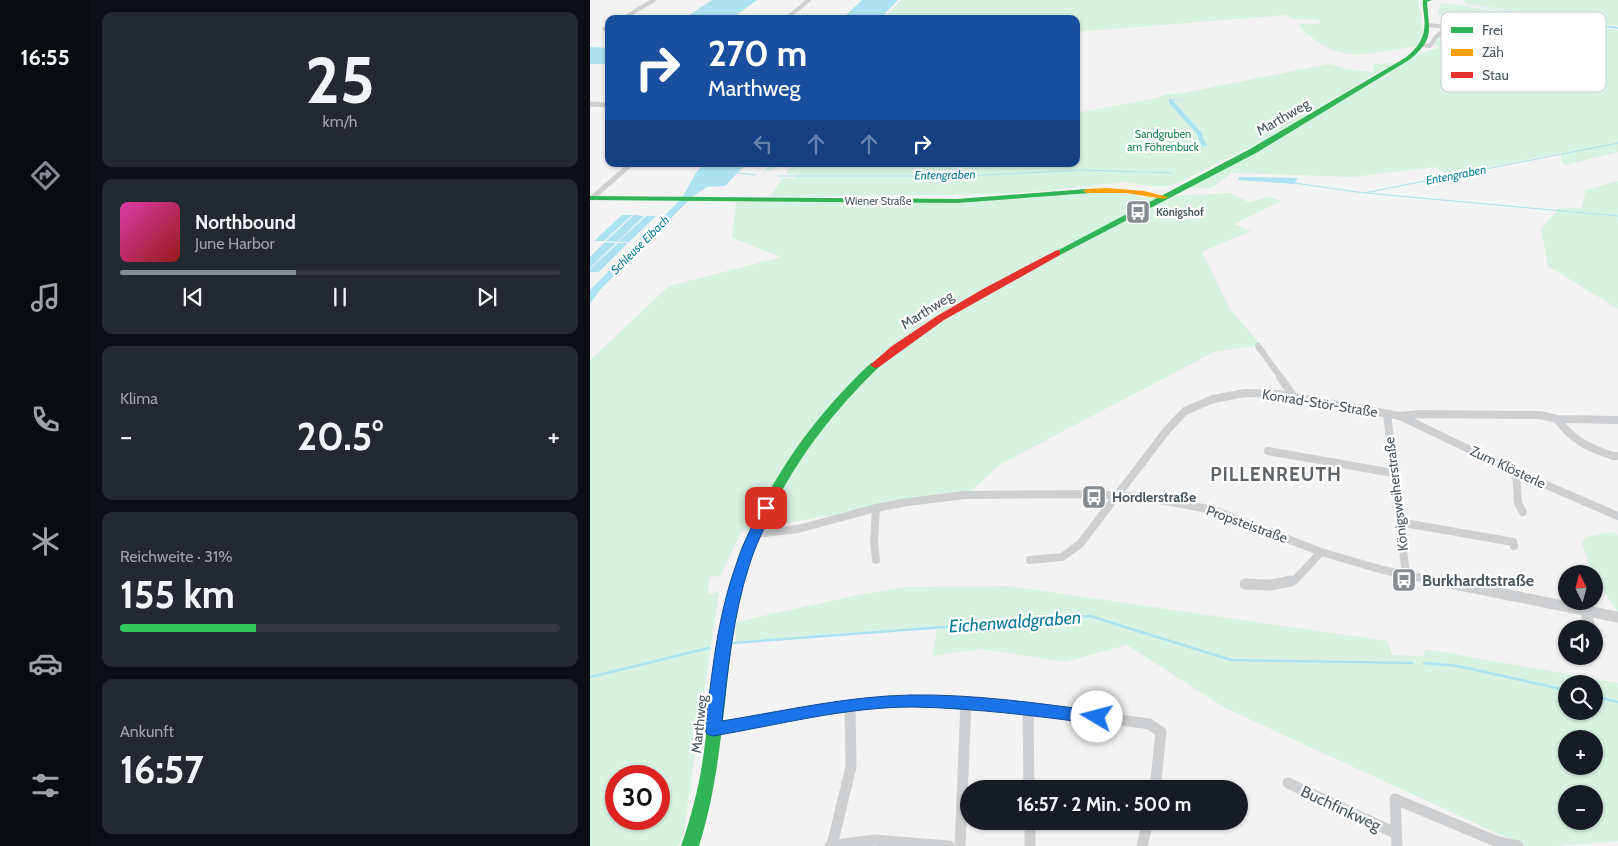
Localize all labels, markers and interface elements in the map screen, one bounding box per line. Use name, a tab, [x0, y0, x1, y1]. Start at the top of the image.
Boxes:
legend	[1441, 12, 1606, 92]
text: Frei	[1482, 21, 1503, 39]
text: 270 m	[708, 32, 807, 75]
icon: right	[625, 35, 690, 100]
text: 25	[305, 40, 375, 119]
text: Zäh	[1482, 43, 1504, 61]
text: 16:55	[21, 44, 70, 71]
text: Stau	[1482, 66, 1509, 84]
text: Marthweg	[708, 75, 800, 102]
street label: Marthweg	[1253, 94, 1314, 140]
text: km/h	[322, 112, 358, 131]
park label: Sandgruben am Föhrenbuck	[1127, 127, 1199, 154]
icon: left	[749, 130, 777, 158]
icon: ahead	[802, 130, 830, 158]
icon: ahead	[855, 130, 883, 158]
icon: right	[908, 130, 936, 158]
icon: directions	[28, 158, 63, 193]
water label: Entengraben	[1424, 161, 1487, 188]
water label: Entengraben	[914, 166, 976, 183]
street label: Wiener Straße	[845, 194, 912, 208]
bus stop icon: Königshof	[1125, 199, 1151, 225]
place label: Königshof	[1156, 205, 1204, 219]
text: Northbound	[195, 211, 296, 234]
water label: Schleuse Eibach	[607, 212, 672, 277]
text: June Harbor	[195, 234, 275, 253]
icon: music	[28, 280, 63, 315]
icon: previous	[179, 283, 207, 311]
icon: pause	[326, 283, 354, 311]
icon: next	[473, 283, 501, 311]
street label: Marthweg	[897, 286, 958, 333]
street label: Konrad-Stör-Straße	[1261, 385, 1379, 421]
text: Klima	[120, 389, 158, 408]
icon: phone	[28, 402, 63, 437]
text: 20.5°	[297, 413, 383, 460]
text: −	[120, 419, 132, 453]
text: +	[548, 419, 560, 453]
street label: Königsweiherstraße	[1380, 436, 1412, 552]
street label: Zum Klösterle	[1467, 442, 1549, 492]
district label: PILLENREUTH	[1210, 463, 1342, 486]
bus stop icon: Hordlerstraße	[1081, 484, 1107, 510]
pin	[745, 487, 787, 529]
place label: Hordlerstraße	[1112, 488, 1196, 506]
icon: arrive	[752, 494, 780, 522]
street label: Propsteistraße	[1204, 501, 1290, 547]
icon: climate	[28, 524, 63, 559]
text: Reichweite · 31%	[120, 547, 233, 566]
north arrow	[1558, 565, 1602, 610]
map controls	[1558, 565, 1603, 830]
bus stop icon: Burkhardtstraße	[1391, 567, 1417, 593]
text: 155 km	[120, 571, 235, 618]
place label: Burkhardtstraße	[1422, 571, 1534, 590]
water label: Eichenwaldgraben	[948, 606, 1082, 638]
button: sound	[1558, 620, 1603, 665]
icon: car	[28, 646, 63, 681]
button: search	[1558, 675, 1603, 720]
position arrow	[1070, 690, 1122, 742]
street label: Marthweg	[687, 693, 711, 754]
text: Ankunft	[120, 722, 174, 741]
button: +	[1558, 730, 1603, 775]
text: 16:57	[120, 746, 204, 793]
speed limit sign: 30	[605, 765, 670, 830]
icon: filters	[28, 768, 63, 803]
street label: Buchfinkweg	[1298, 782, 1385, 836]
button: −	[1558, 785, 1603, 830]
text: 16:57 · 2 Min. · 500 m	[1017, 793, 1191, 816]

